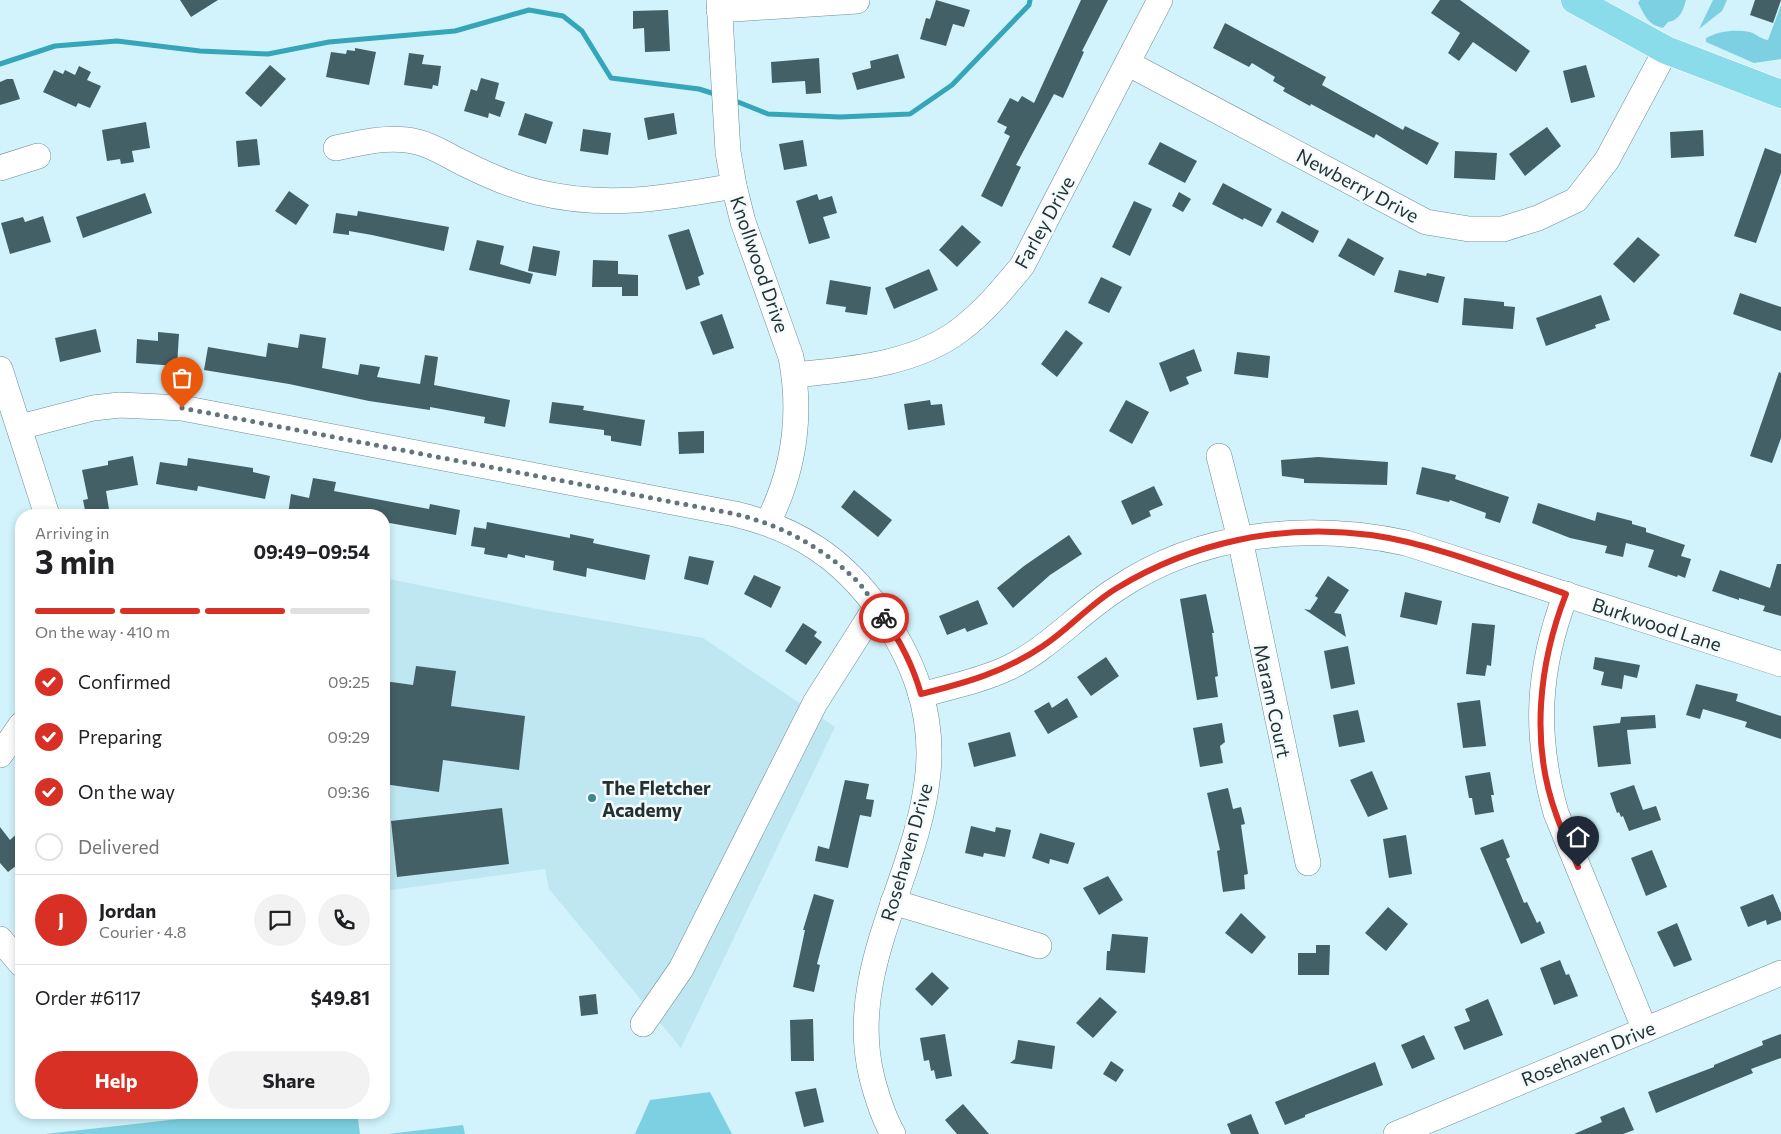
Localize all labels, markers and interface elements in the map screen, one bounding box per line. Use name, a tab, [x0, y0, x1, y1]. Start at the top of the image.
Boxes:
street label: Newberry Drive	[1293, 143, 1423, 227]
street label: Farley Drive	[1009, 172, 1079, 272]
street label: Knollwood Drive	[726, 193, 794, 335]
pin	[161, 357, 203, 408]
icon: bag	[168, 364, 196, 392]
text: Arriving in	[35, 523, 109, 542]
text: 09:49–09:54	[253, 540, 370, 563]
text: 3 min	[35, 541, 115, 581]
street label: Burkwood Lane	[1589, 592, 1725, 656]
courier	[859, 593, 909, 643]
icon: bike	[870, 604, 898, 632]
text: On the way · 410 m	[35, 622, 170, 641]
street label: Maram Court	[1250, 642, 1296, 760]
icon: check	[35, 668, 63, 696]
text: Confirmed	[78, 670, 171, 693]
text: 09:25	[328, 672, 370, 691]
icon: check	[35, 723, 63, 751]
text: Preparing	[78, 725, 162, 748]
text: 09:29	[328, 727, 370, 746]
place label: The Fletcher Academy	[602, 776, 711, 821]
icon: check	[35, 778, 63, 806]
text: On the way	[78, 780, 175, 803]
street label: Rosehaven Drive	[875, 780, 937, 924]
text: 09:36	[327, 782, 370, 801]
marker: The Fletcher Academy	[586, 792, 598, 804]
pin	[1557, 816, 1599, 867]
icon: home	[1564, 823, 1592, 851]
text: Delivered	[78, 835, 159, 858]
button: chat	[254, 894, 306, 946]
button: phone	[318, 894, 370, 946]
text: Jordan	[99, 899, 156, 922]
text: J	[58, 908, 64, 931]
text: Courier · 4.8	[99, 922, 186, 941]
text: Order #6117	[35, 986, 141, 1009]
text: $49.81	[311, 986, 370, 1009]
street label: Rosehaven Drive	[1518, 1016, 1658, 1090]
button: Help	[35, 1051, 198, 1109]
button: Share	[208, 1051, 370, 1109]

